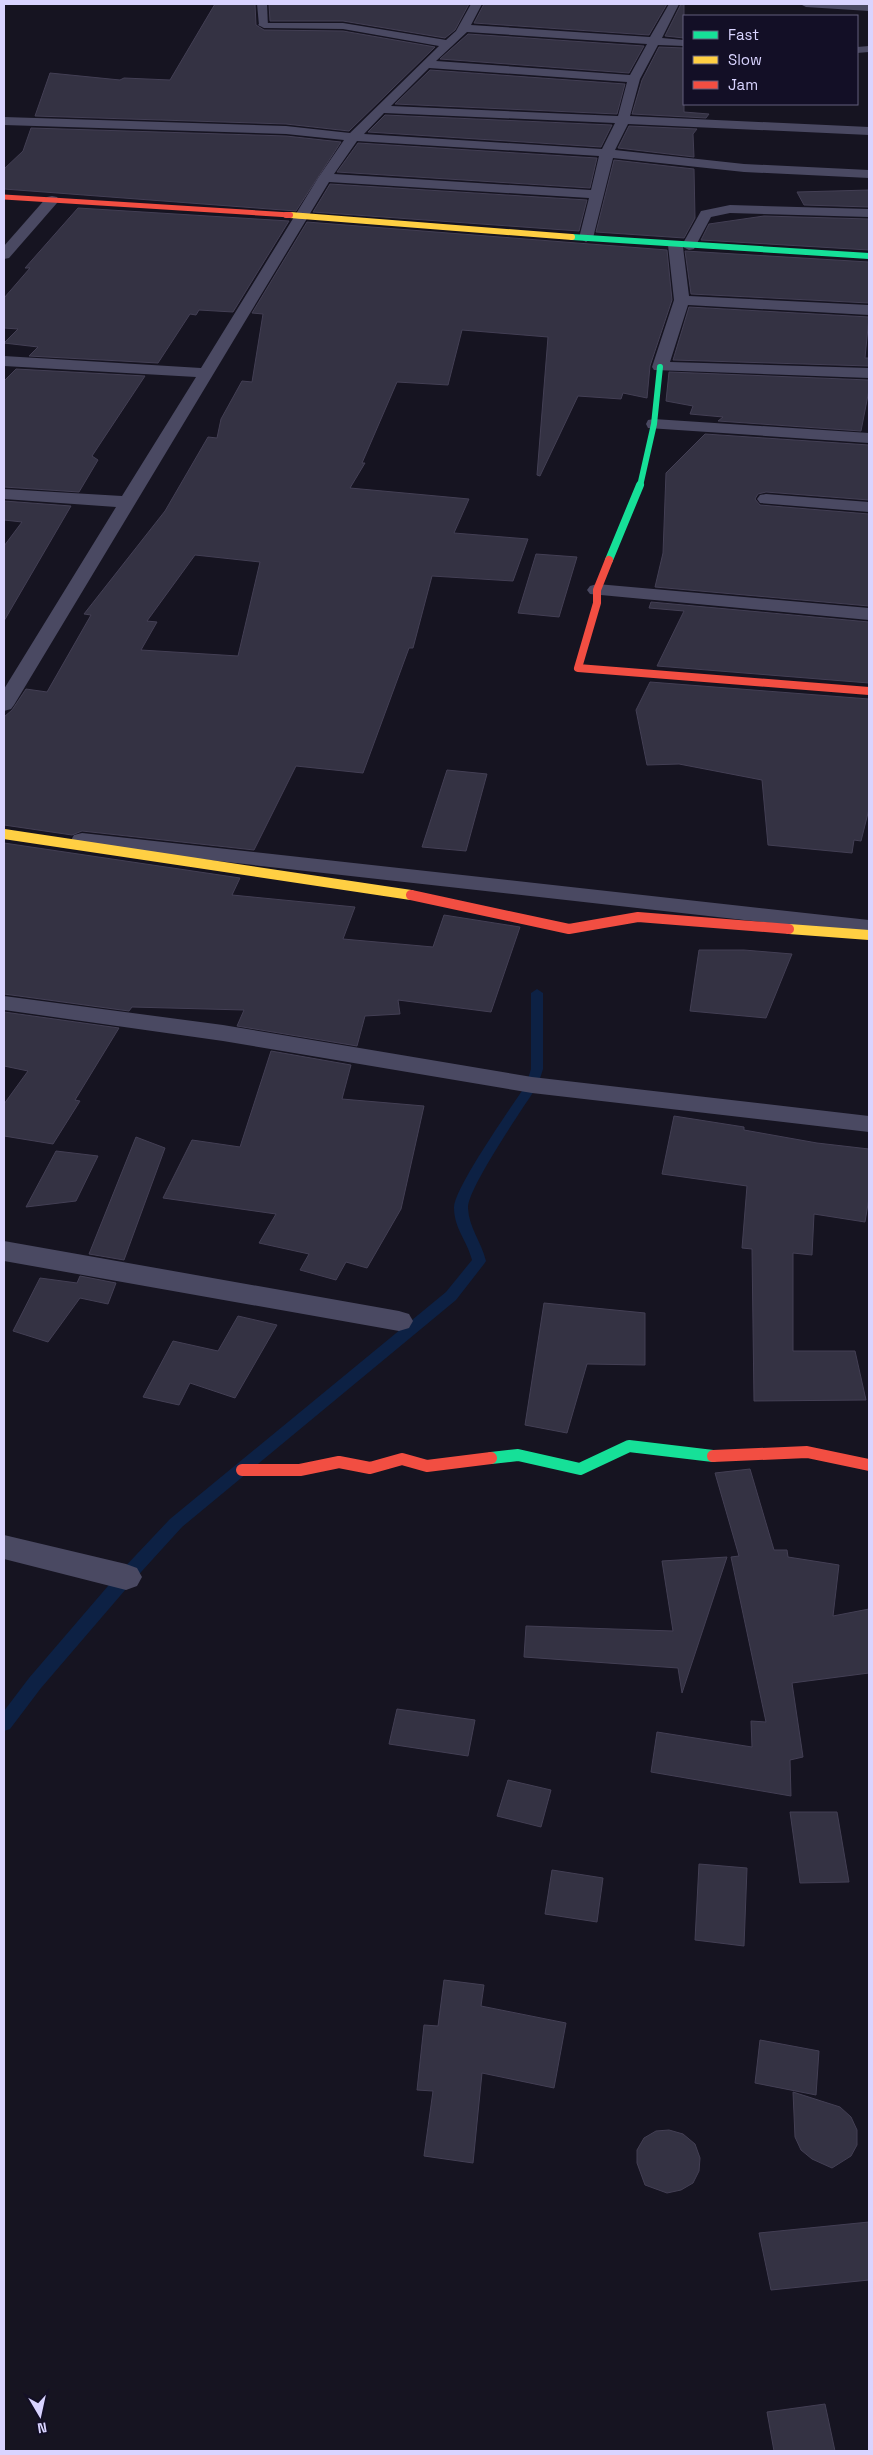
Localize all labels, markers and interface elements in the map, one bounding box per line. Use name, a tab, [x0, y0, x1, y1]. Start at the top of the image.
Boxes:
legend	[683, 15, 858, 105]
text: Fast	[728, 25, 759, 44]
text: Slow	[728, 50, 762, 69]
text: Jam	[728, 75, 758, 94]
north arrow	[15, 2390, 65, 2440]
text: N	[36, 2418, 48, 2437]

